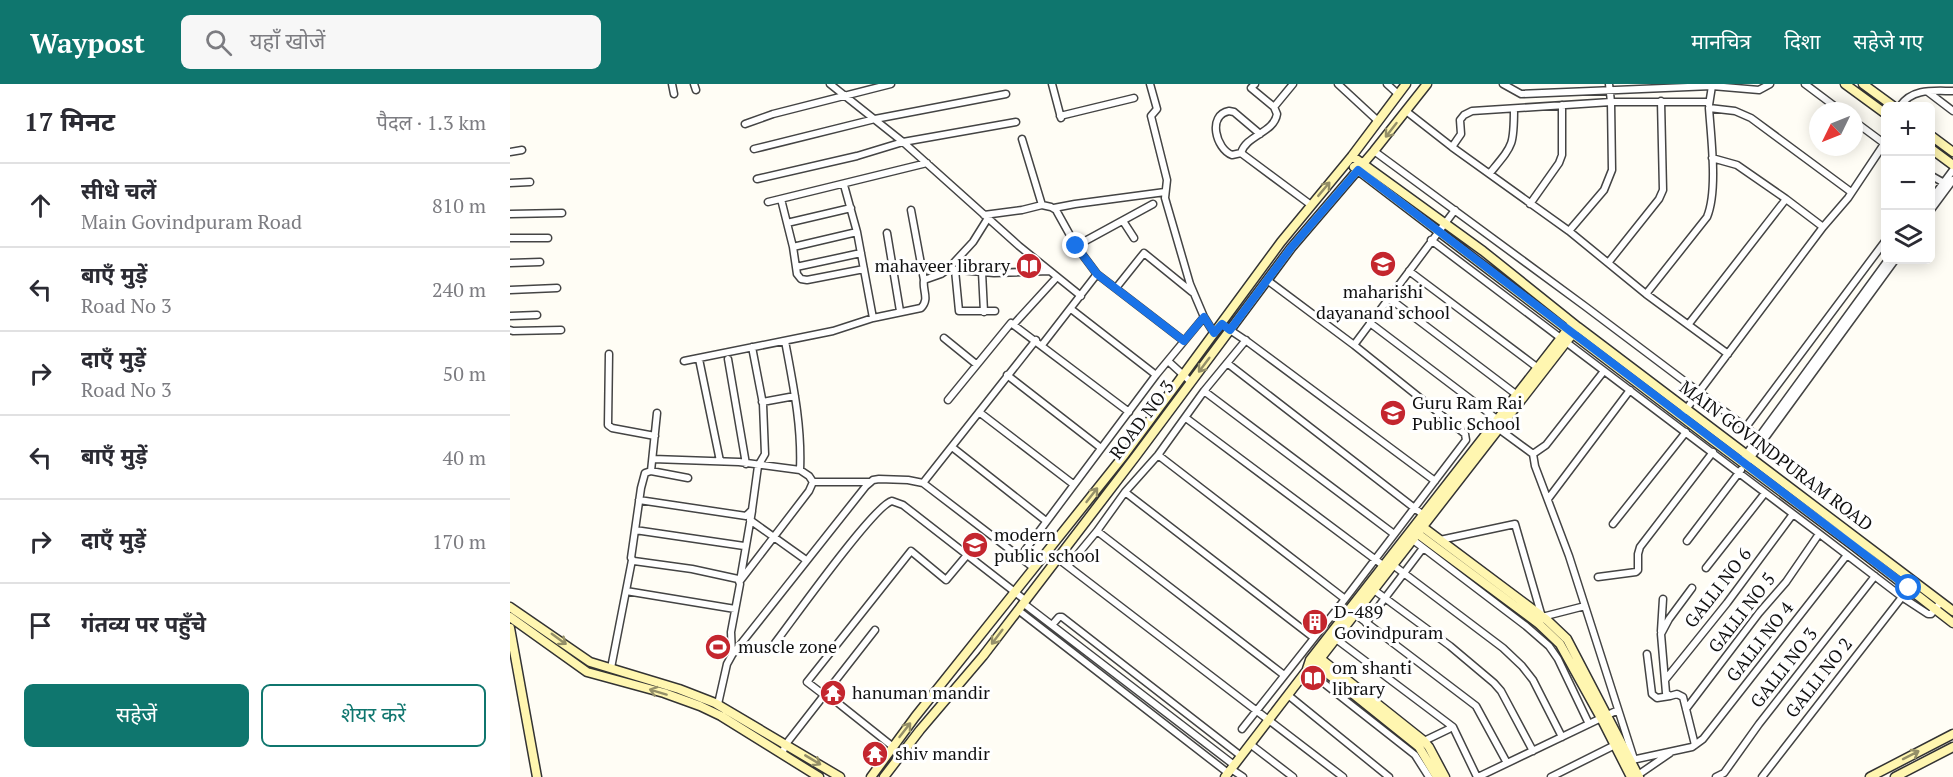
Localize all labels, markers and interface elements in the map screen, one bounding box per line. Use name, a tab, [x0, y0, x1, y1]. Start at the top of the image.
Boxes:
search box	[181, 15, 601, 69]
text: Waypost	[30, 24, 145, 61]
icon: search	[202, 26, 235, 59]
text: यहाँ खोजें	[250, 26, 325, 55]
text: मानचित्र	[1691, 27, 1751, 55]
text: दिशा	[1784, 27, 1821, 55]
text: सहेजे गए	[1854, 27, 1923, 55]
north arrow	[1809, 102, 1863, 156]
map controls	[1881, 102, 1935, 264]
button: +	[1881, 102, 1935, 156]
text: 17 मिनट	[24, 104, 115, 138]
text: पैदल · 1.3 km	[377, 109, 486, 136]
one-way arrow	[1384, 122, 1397, 138]
button: −	[1881, 156, 1935, 210]
text: सीधे चलें	[81, 176, 156, 205]
one-way arrow	[1317, 182, 1331, 197]
icon: ahead	[24, 189, 57, 222]
text: 810 m	[432, 192, 486, 219]
text: Main Govindpuram Road	[81, 208, 302, 235]
button: layers	[1881, 210, 1935, 264]
route end	[1062, 232, 1088, 258]
school or university icon: maharishi dayanand school	[1368, 249, 1398, 279]
library icon: mahaveer library	[1014, 251, 1044, 281]
place label: mahaveer library	[875, 253, 1011, 277]
text: बाएँ मुड़ें	[81, 260, 147, 289]
icon: left	[24, 273, 57, 306]
text: 240 m	[432, 276, 486, 303]
place label: maharishi dayanand school	[1316, 279, 1450, 324]
text: Road No 3	[81, 292, 172, 319]
text: दाएँ मुड़ें	[81, 344, 146, 373]
one-way arrow	[1198, 356, 1211, 372]
icon: right	[24, 357, 57, 390]
text: 50 m	[443, 360, 486, 387]
street label: ROAD NO 3	[1104, 375, 1179, 464]
street label: MAIN GOVINDPURAM ROAD	[1675, 375, 1878, 536]
text: Road No 3	[81, 376, 172, 403]
place label: Guru Ram Rai Public School	[1412, 390, 1523, 435]
school or university icon: Guru Ram Rai Public School	[1378, 398, 1408, 428]
icon: left	[24, 441, 57, 474]
text: बाएँ मुड़ें	[81, 441, 147, 470]
text: 40 m	[443, 444, 486, 471]
one-way arrow	[1086, 487, 1099, 503]
place label: modern public school	[994, 522, 1100, 567]
icon: right	[24, 525, 57, 558]
text: दाएँ मुड़ें	[81, 525, 146, 554]
text: 170 m	[432, 528, 486, 555]
school or university icon: modern public school	[960, 530, 990, 560]
street label: GALLI NO 6	[1678, 542, 1756, 632]
street label: GALLI NO 5	[1702, 567, 1780, 657]
route start	[1895, 574, 1921, 600]
street label: GALLI NO 4	[1720, 596, 1798, 686]
place label: D-489 Govindpuram	[1334, 599, 1444, 644]
building icon: D-489 Govindpuram	[1300, 607, 1330, 637]
icon: arrive	[24, 609, 57, 642]
text: गंतव्य पर पहुँचे	[81, 609, 206, 638]
street label: GALLI NO 3	[1744, 622, 1822, 712]
one-way arrow	[991, 628, 1004, 644]
sports icon: muscle zone	[703, 632, 733, 662]
street label: GALLI NO 2	[1779, 632, 1857, 722]
one-way arrow	[550, 633, 566, 646]
place label: muscle zone	[738, 634, 837, 658]
place label: om shanti library	[1332, 655, 1412, 700]
library icon: om shanti library	[1298, 663, 1328, 693]
temple icon: hanuman mandir	[818, 678, 848, 708]
place label: hanuman mandir	[852, 680, 990, 704]
button: सहेजें	[24, 684, 249, 747]
button: शेयर करें	[261, 684, 486, 747]
one-way arrow	[649, 686, 668, 697]
one-way arrow	[899, 722, 912, 738]
temple icon: shiv mandir	[860, 739, 890, 769]
place label: shiv mandir	[895, 741, 990, 765]
one-way arrow	[1902, 749, 1919, 761]
one-way arrow	[804, 755, 821, 767]

